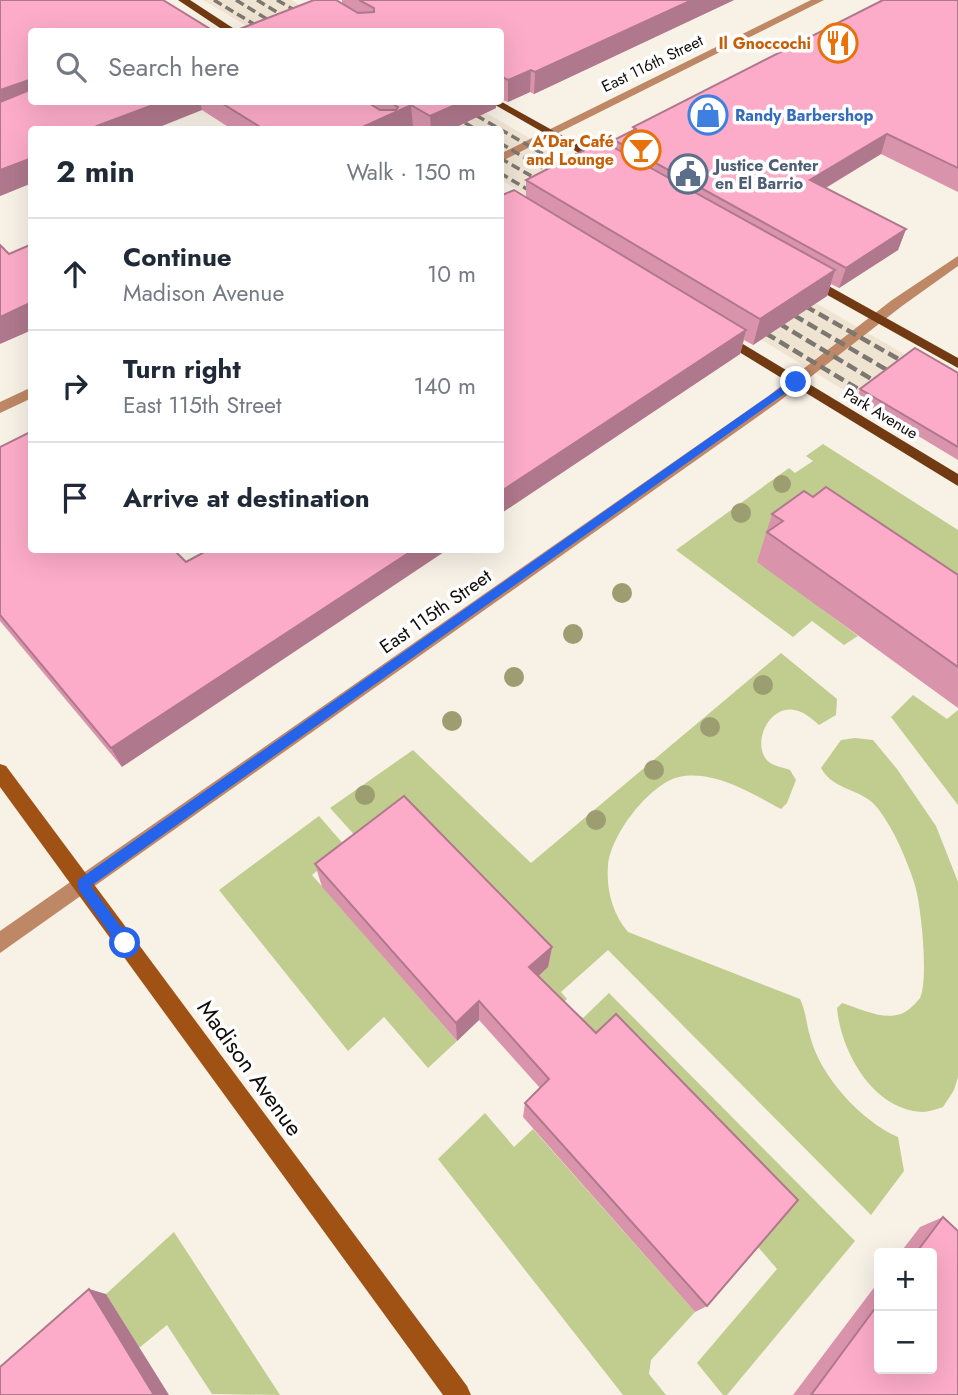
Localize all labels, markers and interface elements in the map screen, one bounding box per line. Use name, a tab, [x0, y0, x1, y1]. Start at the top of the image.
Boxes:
restaurant icon: Il Gnoccochi	[817, 22, 859, 64]
search box	[28, 28, 504, 105]
street label: East 116th Street	[598, 29, 707, 98]
place label: Il Gnoccochi	[718, 32, 811, 55]
icon: search	[52, 48, 90, 86]
text: Search here	[108, 48, 240, 86]
shop icon: Randy Barbershop	[687, 94, 729, 136]
place label: Randy Barbershop	[735, 104, 873, 127]
bar icon: A’Dar Café and Lounge	[620, 129, 662, 171]
place label: A’Dar Café and Lounge	[526, 130, 614, 171]
text: 2 min	[56, 150, 135, 193]
public building icon: Justice Center en El Barrio	[667, 153, 709, 195]
place label: Justice Center en El Barrio	[712, 154, 819, 195]
text: Walk · 150 m	[346, 155, 476, 189]
text: Continue	[123, 238, 232, 276]
icon: ahead	[56, 255, 94, 293]
text: 10 m	[427, 257, 476, 291]
text: Madison Avenue	[123, 276, 284, 310]
text: Turn right	[123, 350, 241, 388]
route end	[780, 366, 811, 397]
icon: right	[56, 367, 94, 405]
text: 140 m	[414, 369, 476, 403]
street label: Park Avenue	[839, 382, 922, 445]
text: East 115th Street	[123, 388, 281, 422]
icon: arrive	[56, 479, 94, 517]
text: Arrive at destination	[123, 479, 370, 517]
street label: East 115th Street	[374, 563, 497, 660]
route start	[109, 927, 140, 958]
street label: Madison Avenue	[189, 993, 311, 1143]
map controls	[874, 1248, 937, 1374]
button: +	[874, 1248, 937, 1311]
button: −	[874, 1311, 937, 1374]

